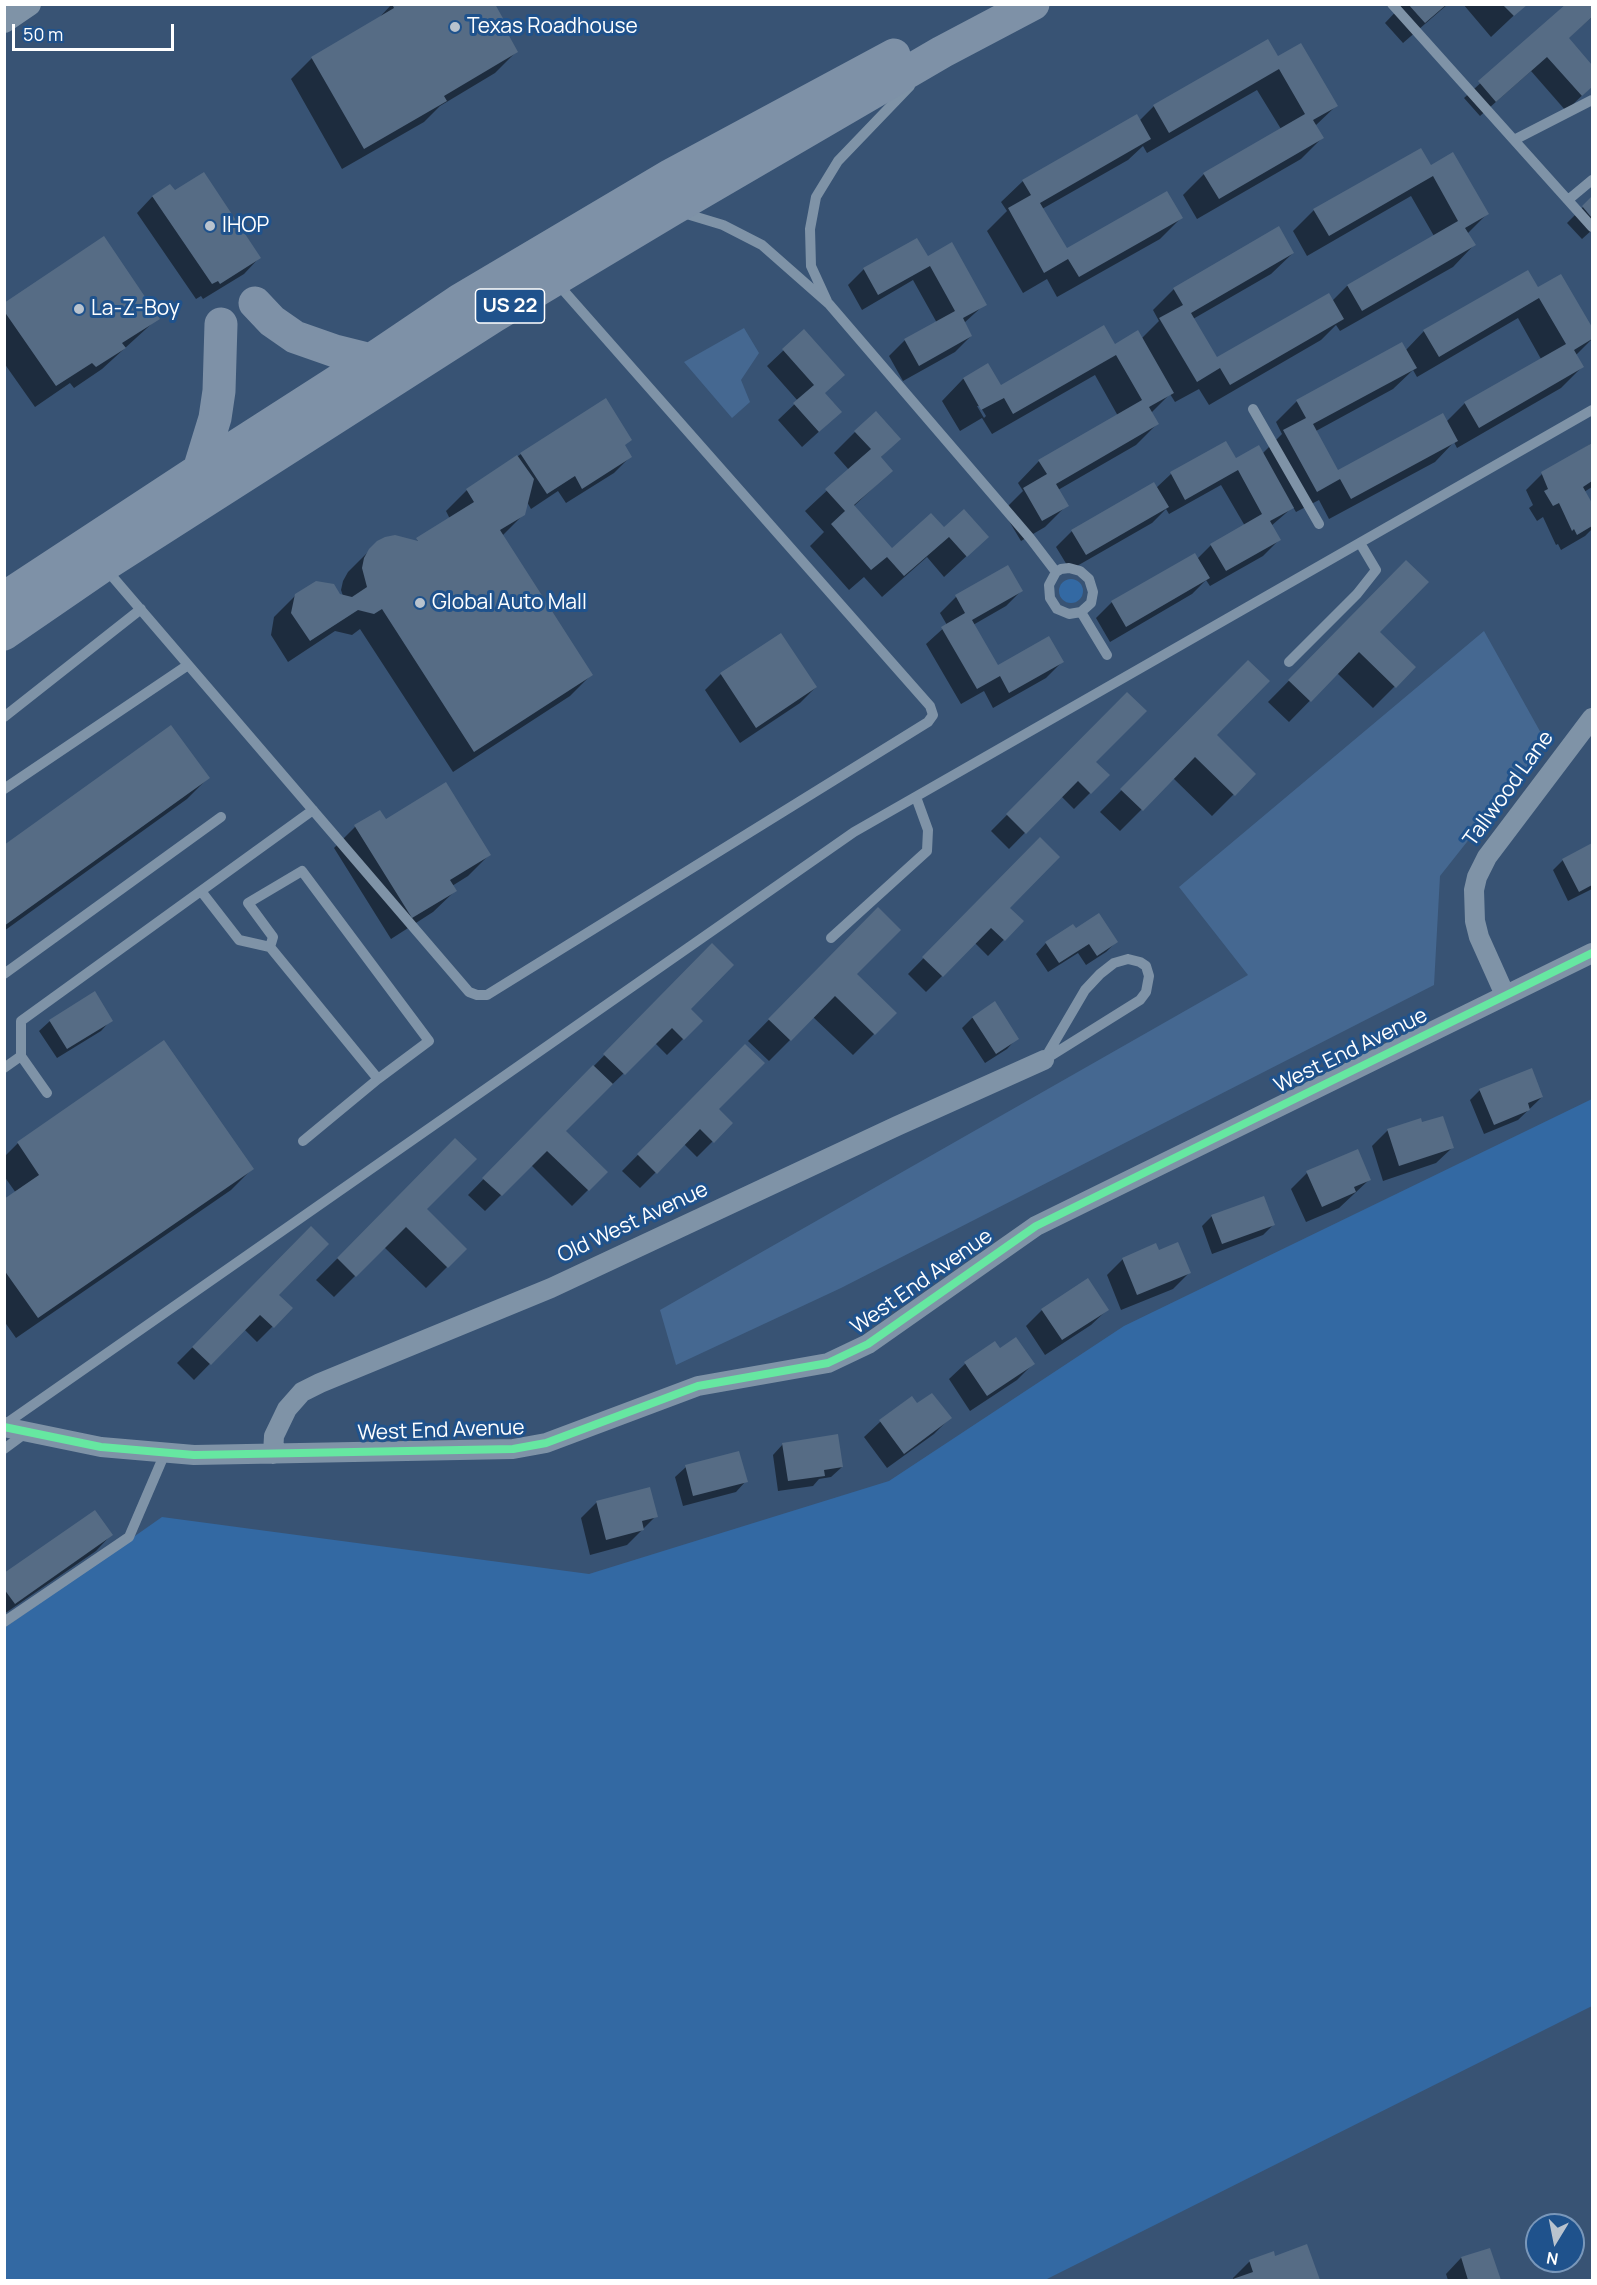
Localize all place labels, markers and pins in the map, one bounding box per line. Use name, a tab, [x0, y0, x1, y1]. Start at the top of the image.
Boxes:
place label: Texas Roadhouse	[467, 14, 638, 40]
marker: Texas Roadhouse	[448, 20, 462, 34]
place label: IHOP	[222, 213, 269, 239]
marker: IHOP	[203, 219, 217, 233]
place label: La-Z-Boy	[91, 296, 180, 322]
marker: La-Z-Boy	[72, 302, 86, 316]
place label: Global Auto Mall	[432, 590, 587, 616]
marker: Global Auto Mall	[413, 596, 427, 610]

